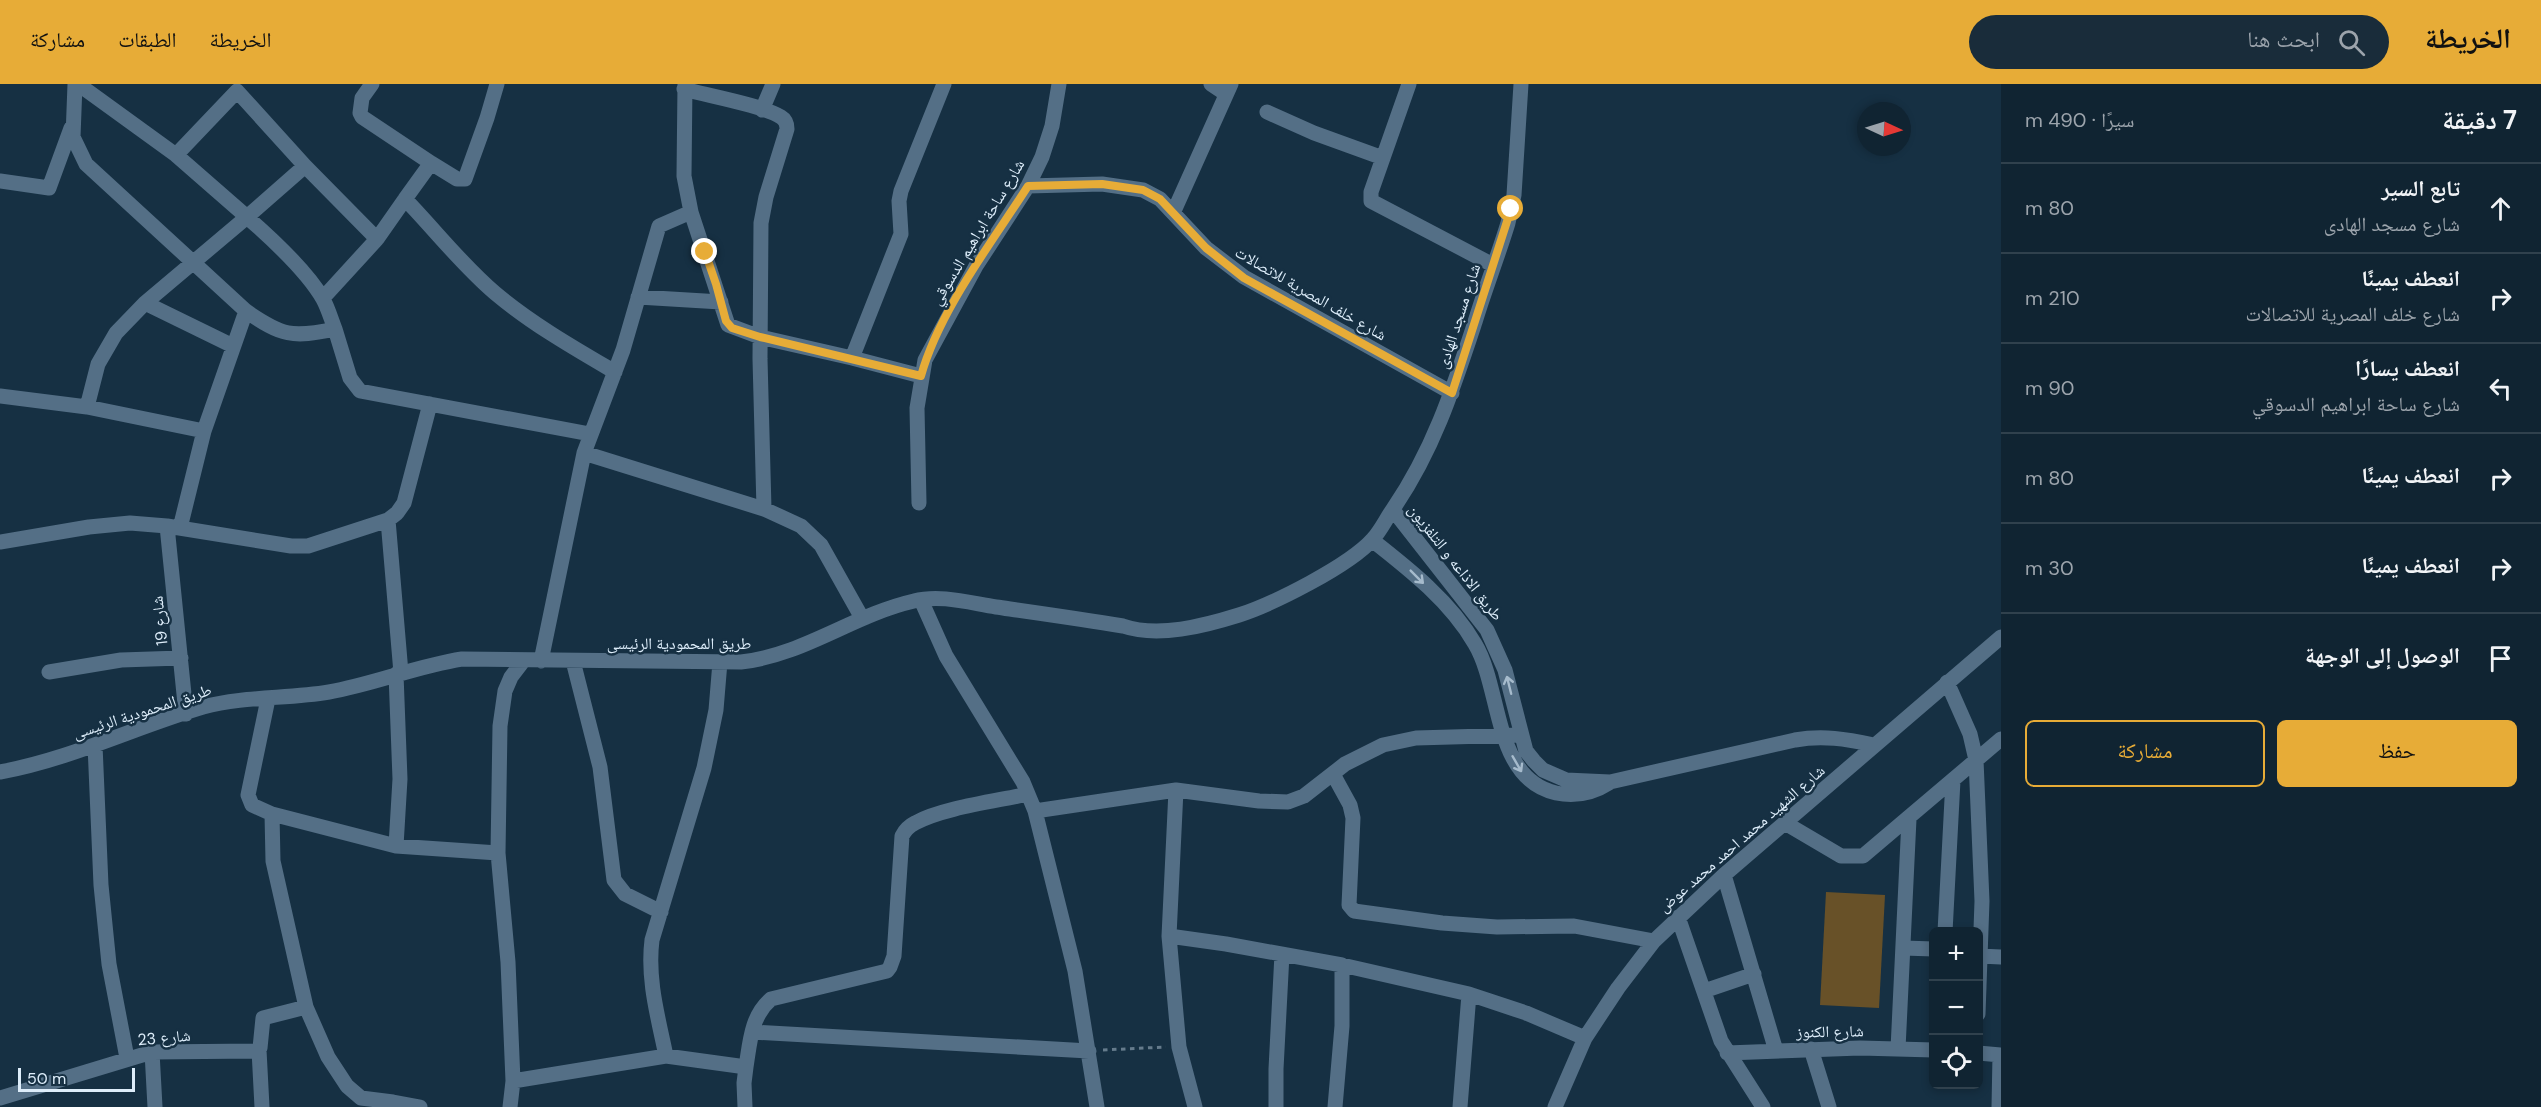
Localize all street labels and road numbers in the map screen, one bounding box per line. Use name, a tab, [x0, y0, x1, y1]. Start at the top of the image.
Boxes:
street label: شارع ساحة ابراهيم الدسوقي	[926, 155, 1031, 310]
street label: شارع خلف المصرية للاتصالات	[1231, 241, 1390, 345]
street label: شارع مسجد الهادى	[1432, 261, 1485, 371]
street label: طريق الاذاعه و التلفزيون	[1403, 500, 1508, 625]
street label: شارع 19	[146, 595, 173, 647]
street label: طريق المحمودية الرئيسى	[607, 633, 751, 654]
street label: طريق المحمودية الرئيسى	[70, 679, 214, 744]
street label: شارع الشهيد محمد احمد محمد عوض	[1653, 760, 1829, 917]
street label: شارع الكنوز	[1795, 1020, 1864, 1043]
street label: شارع 23	[137, 1025, 192, 1050]

